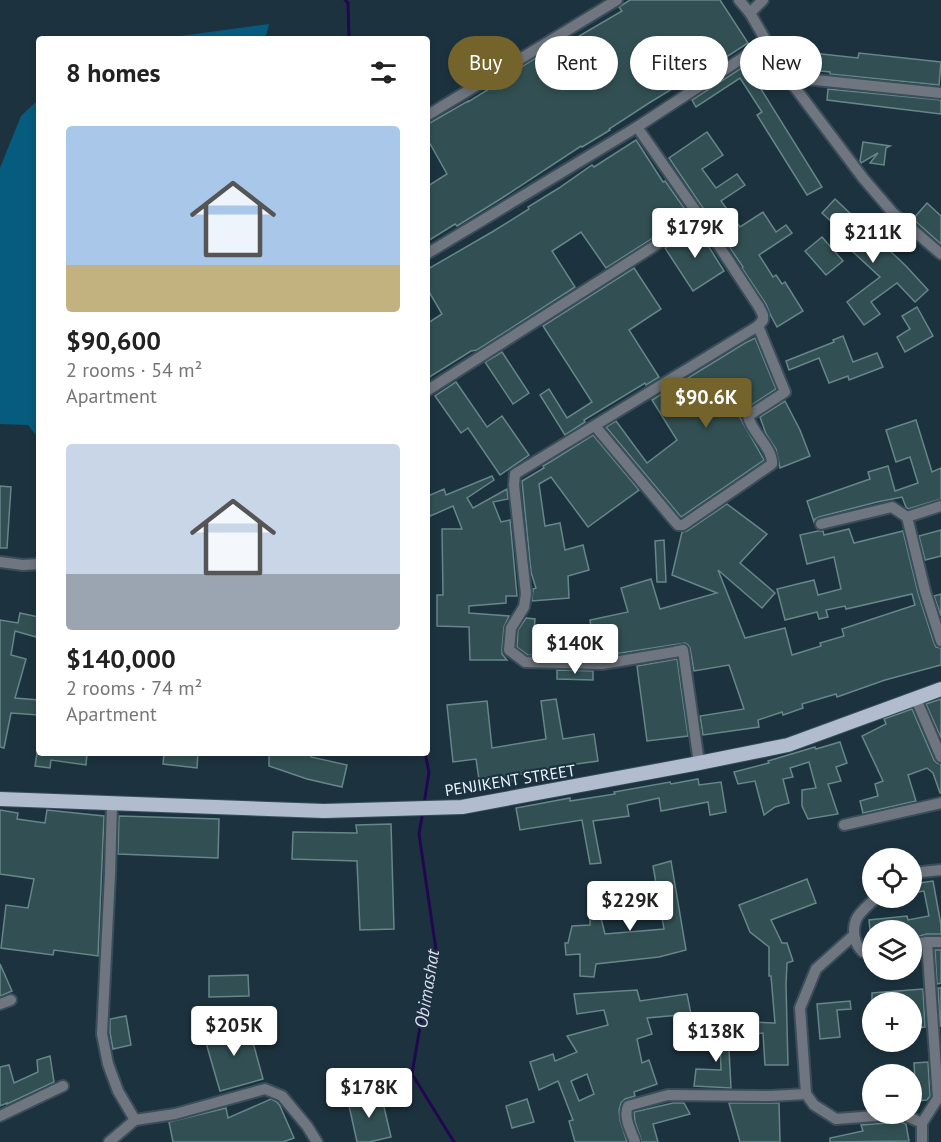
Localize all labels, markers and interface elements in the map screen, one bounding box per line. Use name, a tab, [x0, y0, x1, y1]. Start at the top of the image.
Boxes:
chip: Buy	[448, 36, 523, 90]
chip: Rent	[535, 36, 618, 90]
chip: Filters	[630, 36, 728, 90]
chip: New	[740, 36, 822, 90]
text: 8 homes	[66, 56, 161, 89]
icon: filters	[367, 56, 400, 89]
icon: home	[179, 165, 287, 273]
pin: $179K	[653, 208, 737, 259]
pin: $211K	[831, 213, 915, 264]
text: $179K	[666, 214, 724, 240]
text: $211K	[844, 219, 902, 245]
text: $90,600	[66, 324, 161, 357]
text: 2 rooms · 54 m²	[66, 357, 202, 383]
pin: $90.6K	[657, 378, 755, 429]
text: Apartment	[66, 383, 157, 409]
text: $90.6K	[675, 384, 737, 410]
icon: home	[179, 483, 287, 591]
pin: $140K	[533, 624, 617, 675]
text: $140K	[546, 630, 604, 656]
text: $140,000	[66, 642, 176, 675]
text: 2 rooms · 74 m²	[66, 675, 202, 701]
text: Apartment	[66, 701, 157, 727]
street label: PENJIKENT STREET	[443, 760, 577, 800]
map controls	[862, 848, 922, 1124]
button: locate	[862, 848, 922, 908]
pin: $229K	[588, 881, 672, 932]
text: $229K	[601, 887, 659, 913]
button: layers	[862, 920, 922, 980]
water label: Obimashat	[409, 947, 444, 1030]
button: +	[862, 992, 922, 1052]
pin: $205K	[192, 1006, 276, 1057]
text: $205K	[205, 1012, 263, 1038]
pin: $138K	[674, 1012, 758, 1063]
text: $138K	[687, 1018, 745, 1044]
button: −	[862, 1064, 922, 1124]
pin: $178K	[327, 1068, 411, 1119]
text: $178K	[340, 1074, 398, 1100]

